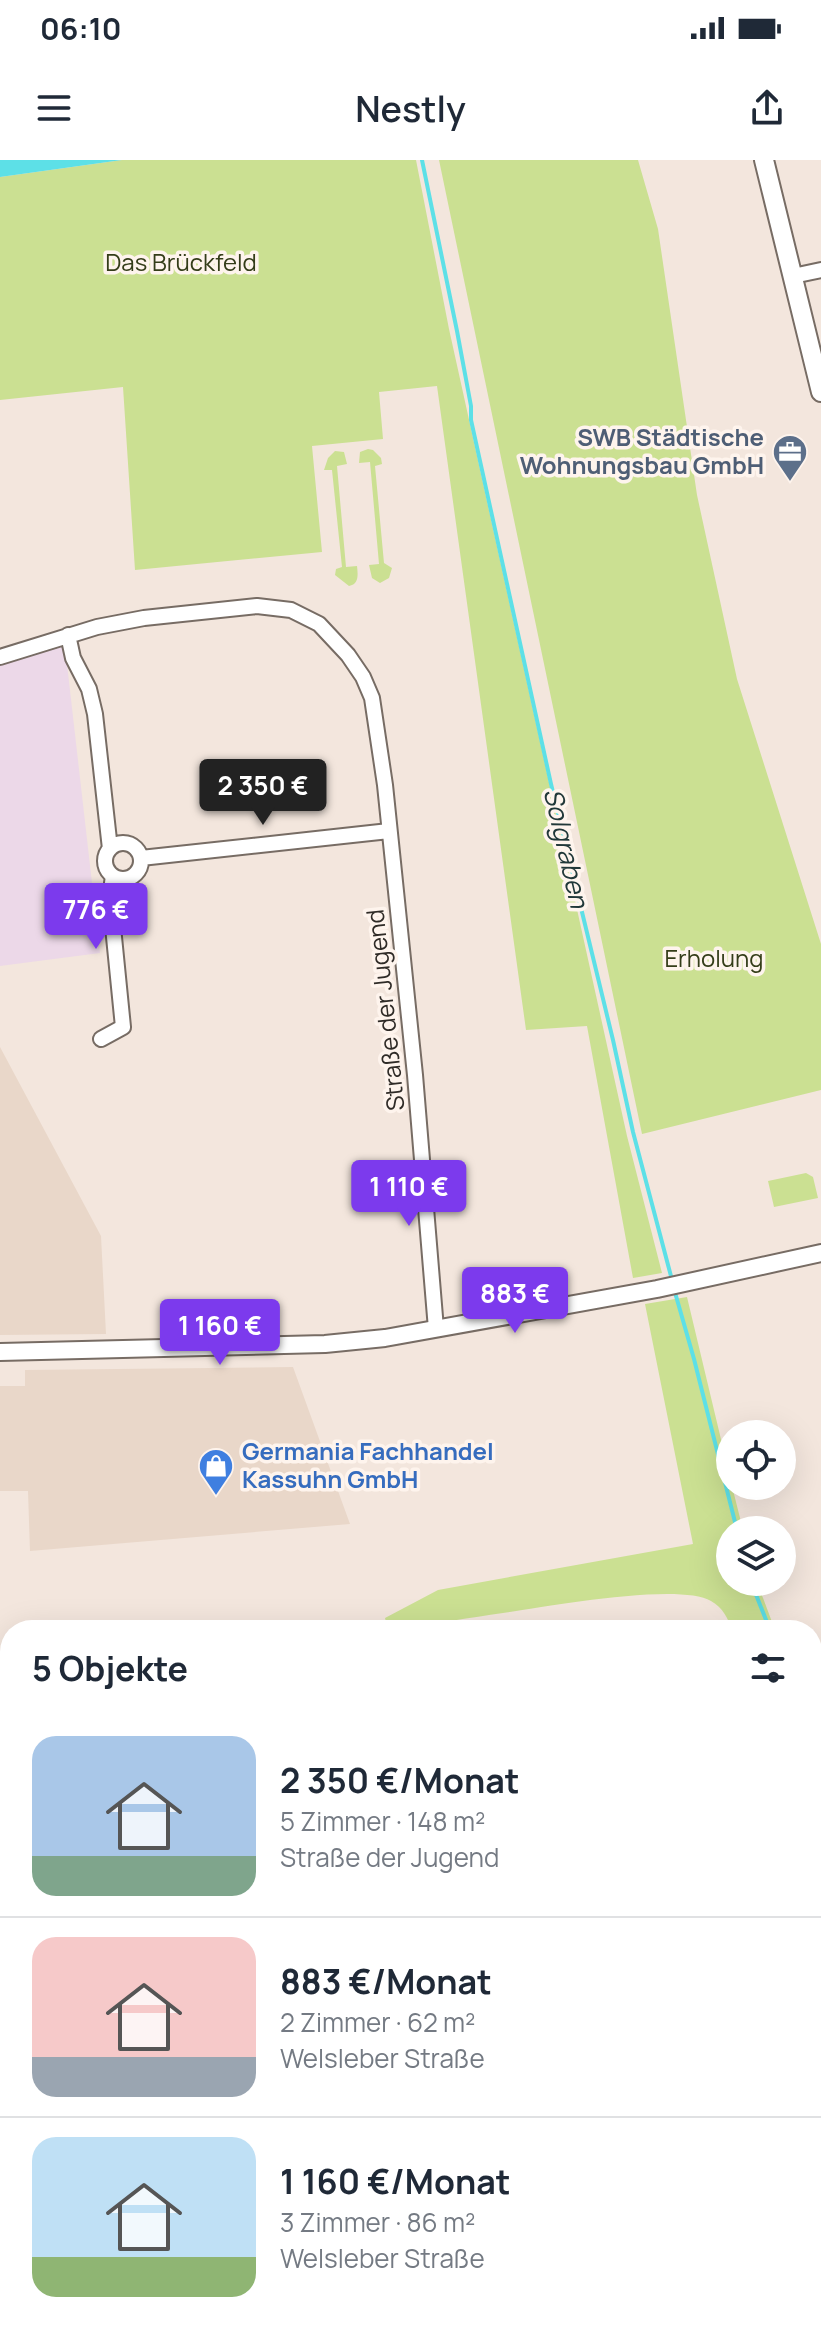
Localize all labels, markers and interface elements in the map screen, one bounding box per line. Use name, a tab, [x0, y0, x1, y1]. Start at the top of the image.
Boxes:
text: 06:10	[40, 8, 122, 49]
text: Nestly	[355, 84, 466, 133]
icon: menu	[32, 86, 76, 130]
icon: share	[745, 86, 789, 130]
park label: Das Brückfeld	[105, 245, 257, 278]
place label: SWB Städtische Wohnungsbau GmbH	[520, 420, 764, 481]
office icon: SWB Städtische Wohnungsbau GmbH	[771, 433, 809, 483]
pin: 2 350 €	[189, 759, 337, 827]
text: 2 350 €	[217, 767, 309, 803]
water label: Solgraben	[536, 784, 599, 913]
pin: 776 €	[40, 883, 152, 951]
text: 776 €	[62, 891, 130, 927]
street label: Straße der Jugend	[358, 908, 411, 1113]
park label: Erholung	[664, 941, 764, 974]
pin: 1 110 €	[335, 1160, 483, 1228]
text: 1 110 €	[369, 1168, 449, 1204]
pin: 883 €	[459, 1267, 571, 1335]
text: 883 €	[480, 1275, 550, 1311]
pin: 1 160 €	[146, 1299, 294, 1367]
text: 1 160 €	[178, 1307, 262, 1343]
map controls	[716, 1420, 796, 1596]
button: locate	[716, 1420, 796, 1500]
place label: Germania Fachhandel Kassuhn GmbH	[242, 1434, 494, 1495]
shop icon: Germania Fachhandel Kassuhn GmbH	[197, 1447, 235, 1497]
button: layers	[716, 1516, 796, 1596]
text: 5 Objekte	[32, 1645, 188, 1691]
icon: filters	[746, 1646, 790, 1690]
text: 2 350 €/Monat	[280, 1757, 520, 1803]
icon: home	[96, 1768, 192, 1864]
text: 5 Zimmer · 148 m²	[280, 1803, 485, 1839]
text: Straße der Jugend	[280, 1839, 499, 1875]
text: 883 €/Monat	[280, 1958, 492, 2004]
icon: home	[96, 1969, 192, 2065]
text: 2 Zimmer · 62 m²	[280, 2004, 476, 2040]
text: Welsleber Straße	[280, 2040, 485, 2076]
text: 1 160 €/Monat	[280, 2158, 510, 2204]
icon: home	[96, 2169, 192, 2265]
text: 3 Zimmer · 86 m²	[280, 2204, 475, 2240]
text: Welsleber Straße	[280, 2240, 485, 2276]

